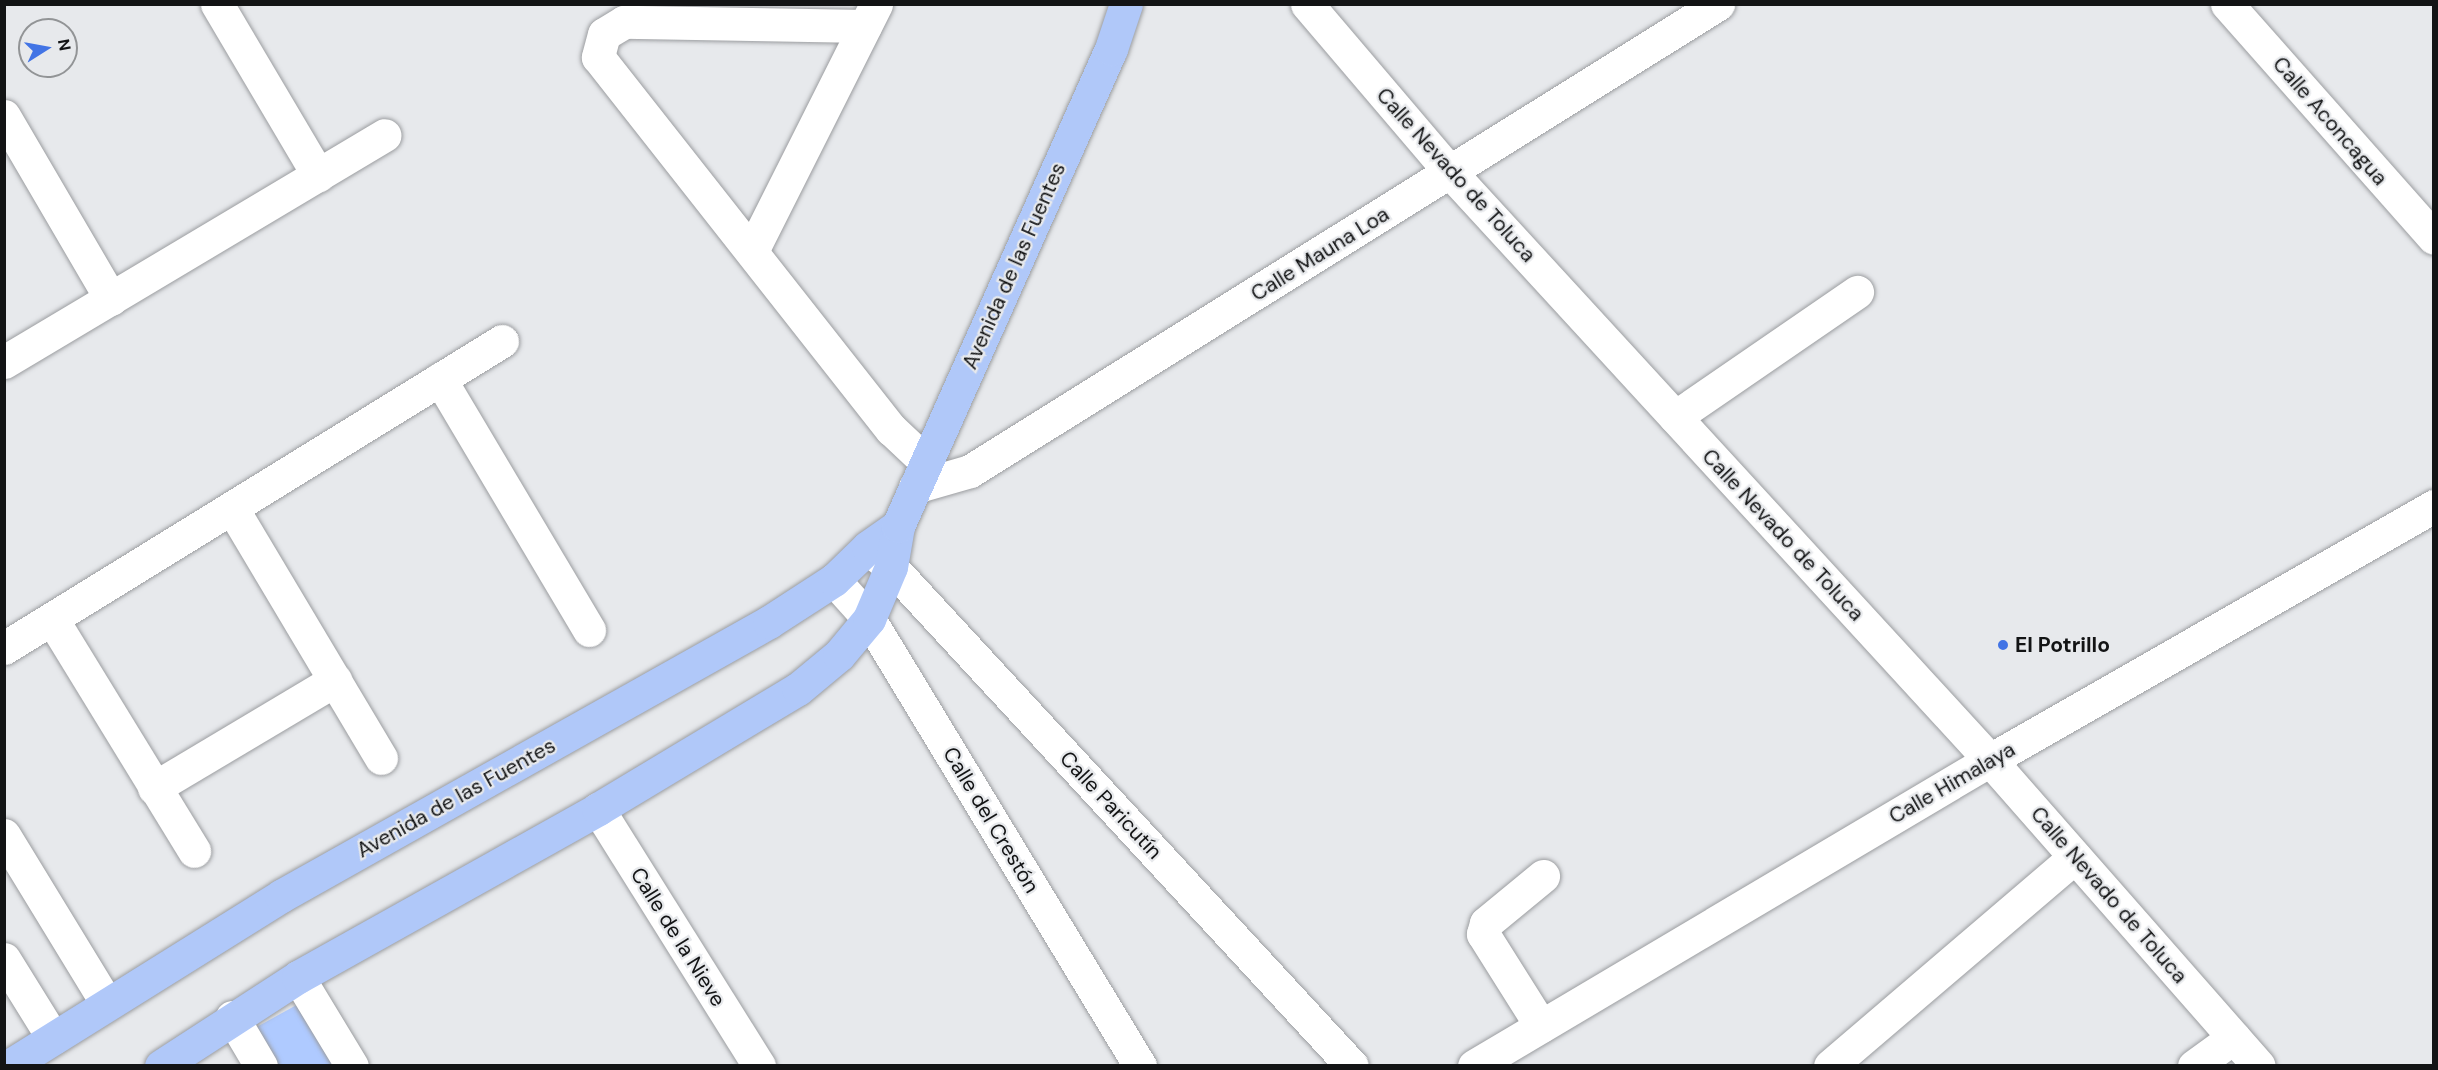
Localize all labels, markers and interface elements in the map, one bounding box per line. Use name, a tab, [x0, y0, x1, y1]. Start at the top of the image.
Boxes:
north arrow	[18, 18, 78, 78]
text: N	[53, 37, 76, 53]
street label: Calle Aconcagua	[2267, 52, 2393, 190]
street label: Calle Nevado de Toluca	[1371, 83, 1541, 267]
street label: Avenida de las Fuentes	[957, 159, 1071, 373]
street label: Calle Mauna Loa	[1246, 201, 1394, 307]
street label: Calle Nevado de Toluca	[1697, 444, 1869, 626]
place label: El Potrillo	[2015, 632, 2110, 658]
marker: El Potrillo	[1996, 638, 2010, 652]
street label: Avenida de las Fuentes	[352, 733, 560, 863]
street label: Calle Himalaya	[1885, 737, 2019, 829]
street label: Calle del Crestón	[938, 743, 1044, 897]
street label: Calle Paricutín	[1055, 746, 1167, 864]
street label: Calle Nevado de Toluca	[2025, 802, 2193, 988]
street label: Calle de la Nieve	[625, 863, 731, 1011]

